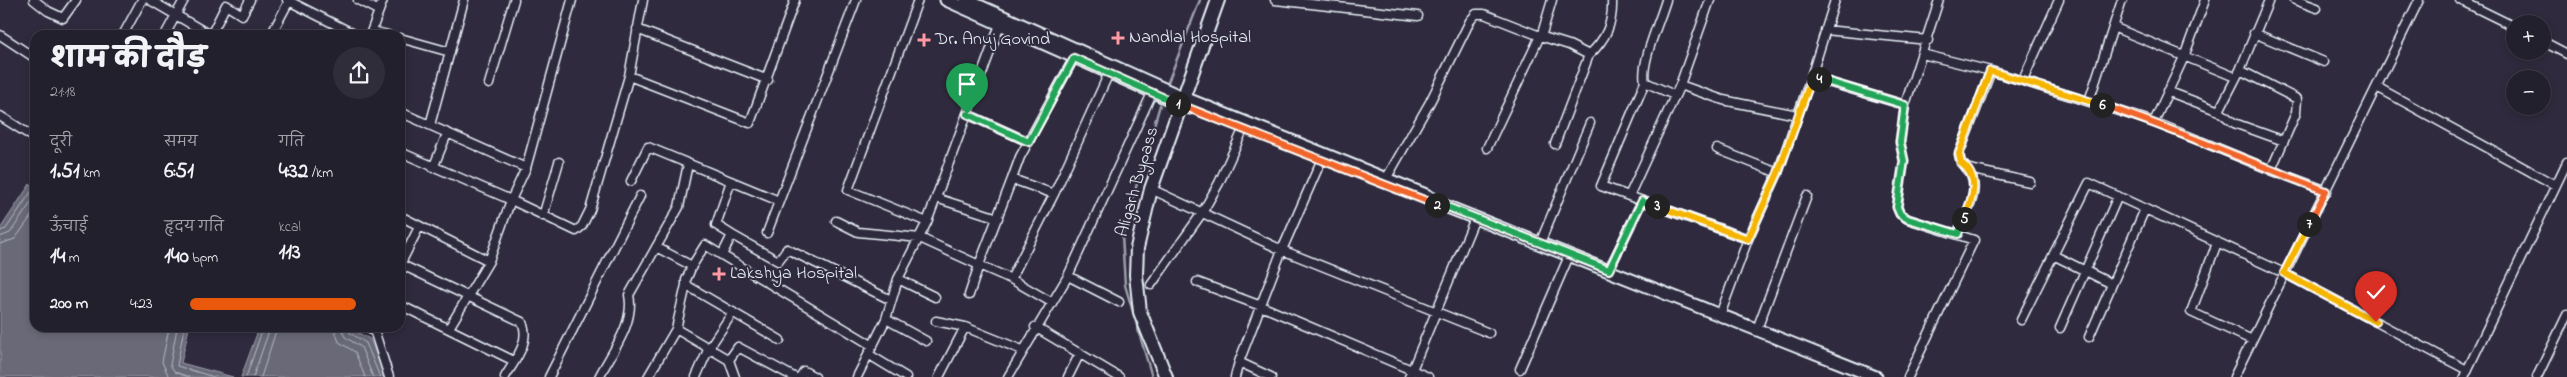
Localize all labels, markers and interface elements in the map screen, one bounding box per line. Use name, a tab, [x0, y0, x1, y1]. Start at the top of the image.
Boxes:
map controls	[2506, 15, 2551, 115]
button: +	[2506, 15, 2551, 60]
place label: Nandlal Hospital	[1129, 25, 1251, 51]
place label: Dr. Anuj Govind	[934, 27, 1050, 53]
marker: Nandlal Hospital	[1111, 31, 1125, 45]
marker: Dr. Anuj Govind	[917, 33, 931, 47]
text: शाम की दौड़	[50, 40, 206, 81]
button: share	[333, 47, 385, 99]
pin	[946, 63, 988, 114]
pin: 4	[1806, 66, 1832, 92]
text: 4	[1817, 69, 1822, 90]
icon: arrive	[953, 70, 981, 98]
button: −	[2506, 70, 2551, 115]
text: 21:18	[50, 80, 76, 104]
pin: 1	[1166, 92, 1190, 116]
pin: 6	[2090, 92, 2114, 118]
text: 1	[1176, 94, 1181, 115]
text: 6	[2099, 95, 2106, 116]
street label: Aligarh Bypass	[1110, 124, 1167, 241]
text: दूरी	[50, 132, 72, 153]
text: समय	[164, 132, 198, 153]
text: गति	[279, 132, 304, 153]
text: 1.51	[50, 157, 80, 187]
text: 6:51	[164, 157, 194, 187]
text: 4:32	[279, 157, 308, 187]
text: km	[80, 163, 100, 184]
text: /km	[308, 163, 333, 184]
pin: 2	[1424, 192, 1450, 218]
pin: 3	[1644, 194, 1670, 218]
text: 2	[1434, 195, 1441, 216]
text: 3	[1655, 196, 1660, 217]
pin: 5	[1952, 206, 1976, 232]
text: 5	[1960, 209, 1969, 230]
pin: 7	[2296, 212, 2322, 236]
text: 7	[2307, 214, 2312, 235]
text: ऊँचाई	[50, 217, 88, 238]
text: हृदय गति	[164, 217, 224, 238]
text: kcal	[279, 217, 301, 238]
text: 113	[279, 238, 301, 268]
text: 14	[50, 242, 65, 272]
text: 140	[164, 242, 189, 272]
text: m	[65, 248, 80, 269]
text: bpm	[189, 248, 218, 269]
place label: Lakshya Hospital	[730, 261, 857, 287]
marker: Lakshya Hospital	[712, 267, 726, 281]
pin	[2355, 271, 2397, 322]
icon: check	[2362, 278, 2390, 306]
text: 200 m	[50, 292, 88, 316]
text: 4:23	[130, 292, 153, 316]

